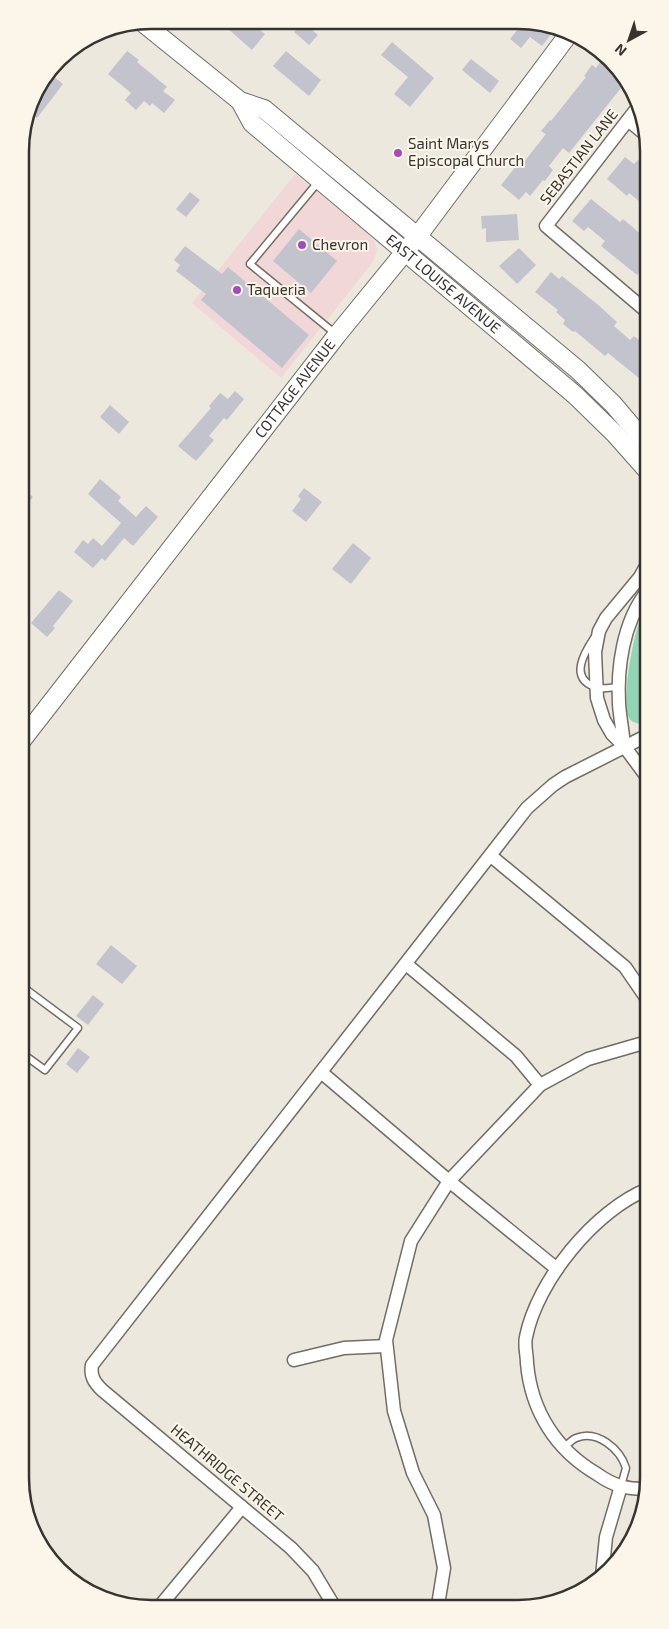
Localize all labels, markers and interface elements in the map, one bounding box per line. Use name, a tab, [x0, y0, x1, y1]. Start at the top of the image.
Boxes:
north arrow	[604, 15, 654, 65]
text: N	[611, 41, 630, 60]
street label: SEBASTIAN LANE	[535, 105, 621, 208]
place label: Saint Marys Episcopal Church	[408, 134, 524, 169]
marker: Saint Marys Episcopal Church	[392, 147, 404, 159]
street label: EAST LOUISE AVENUE	[383, 230, 505, 337]
place label: Chevron	[312, 235, 368, 253]
marker: Chevron	[296, 239, 308, 251]
place label: Taqueria	[247, 280, 306, 298]
marker: Taqueria	[231, 284, 243, 296]
street label: COTTAGE AVENUE	[250, 335, 338, 441]
street label: HEATHRIDGE STREET	[168, 1420, 288, 1525]

